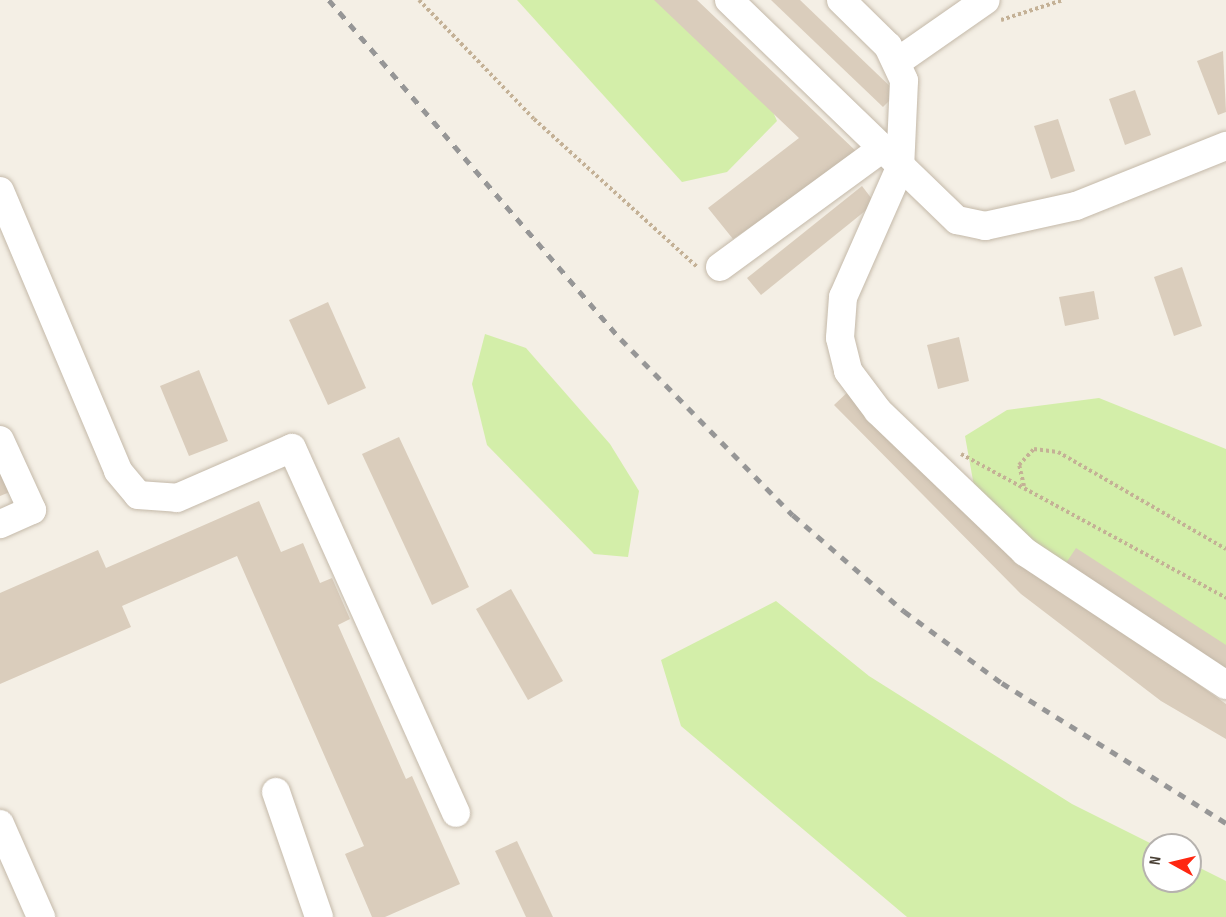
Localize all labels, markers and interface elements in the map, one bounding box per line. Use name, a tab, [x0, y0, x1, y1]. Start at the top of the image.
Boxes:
north arrow	[1142, 833, 1202, 893]
text: N	[1146, 855, 1166, 866]

